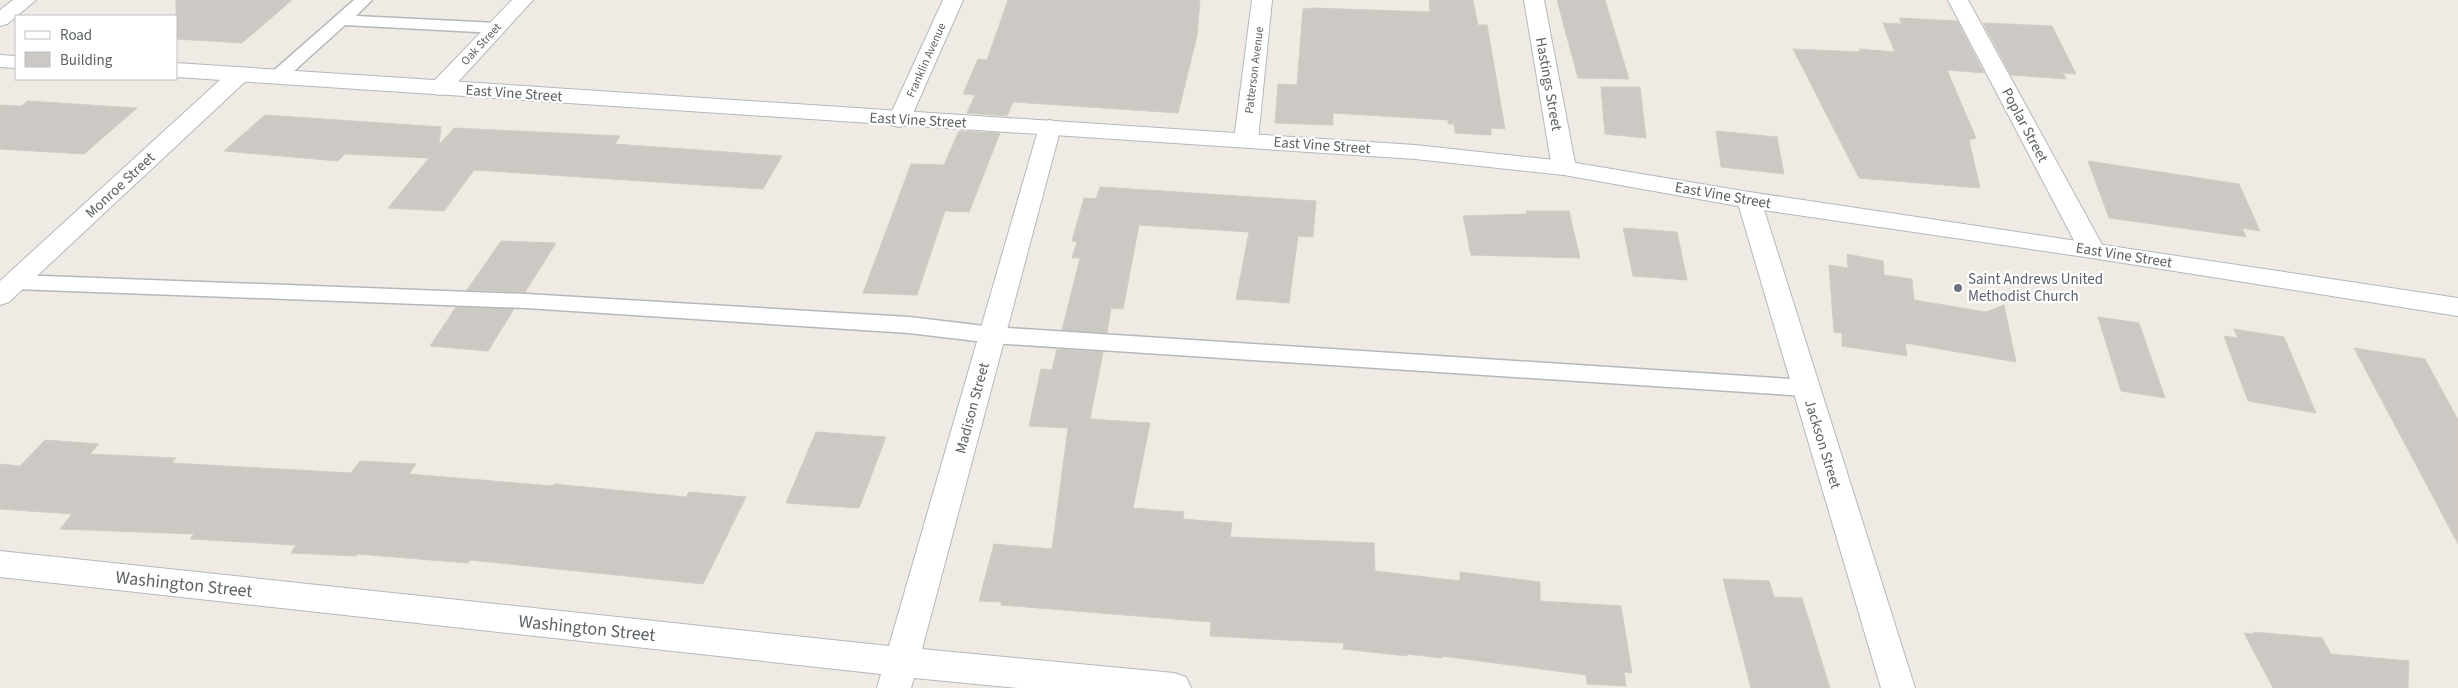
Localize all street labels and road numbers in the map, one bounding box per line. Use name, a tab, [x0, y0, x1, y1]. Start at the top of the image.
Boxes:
street label: Oak Street	[457, 19, 505, 69]
street label: Franklin Avenue	[902, 20, 951, 100]
street label: Patterson Avenue	[1241, 26, 1268, 114]
street label: Hastings Street	[1530, 36, 1567, 133]
street label: East Vine Street	[465, 80, 563, 107]
street label: Poplar Street	[1996, 84, 2053, 166]
street label: East Vine Street	[869, 107, 967, 134]
street label: East Vine Street	[1273, 132, 1371, 159]
street label: Monroe Street	[81, 148, 160, 223]
street label: East Vine Street	[1673, 177, 1773, 214]
street label: East Vine Street	[2074, 238, 2174, 273]
street label: Madison Street	[950, 360, 995, 456]
street label: Jackson Street	[1799, 397, 1846, 491]
street label: Washington Street	[114, 565, 254, 604]
street label: Washington Street	[517, 609, 657, 648]

